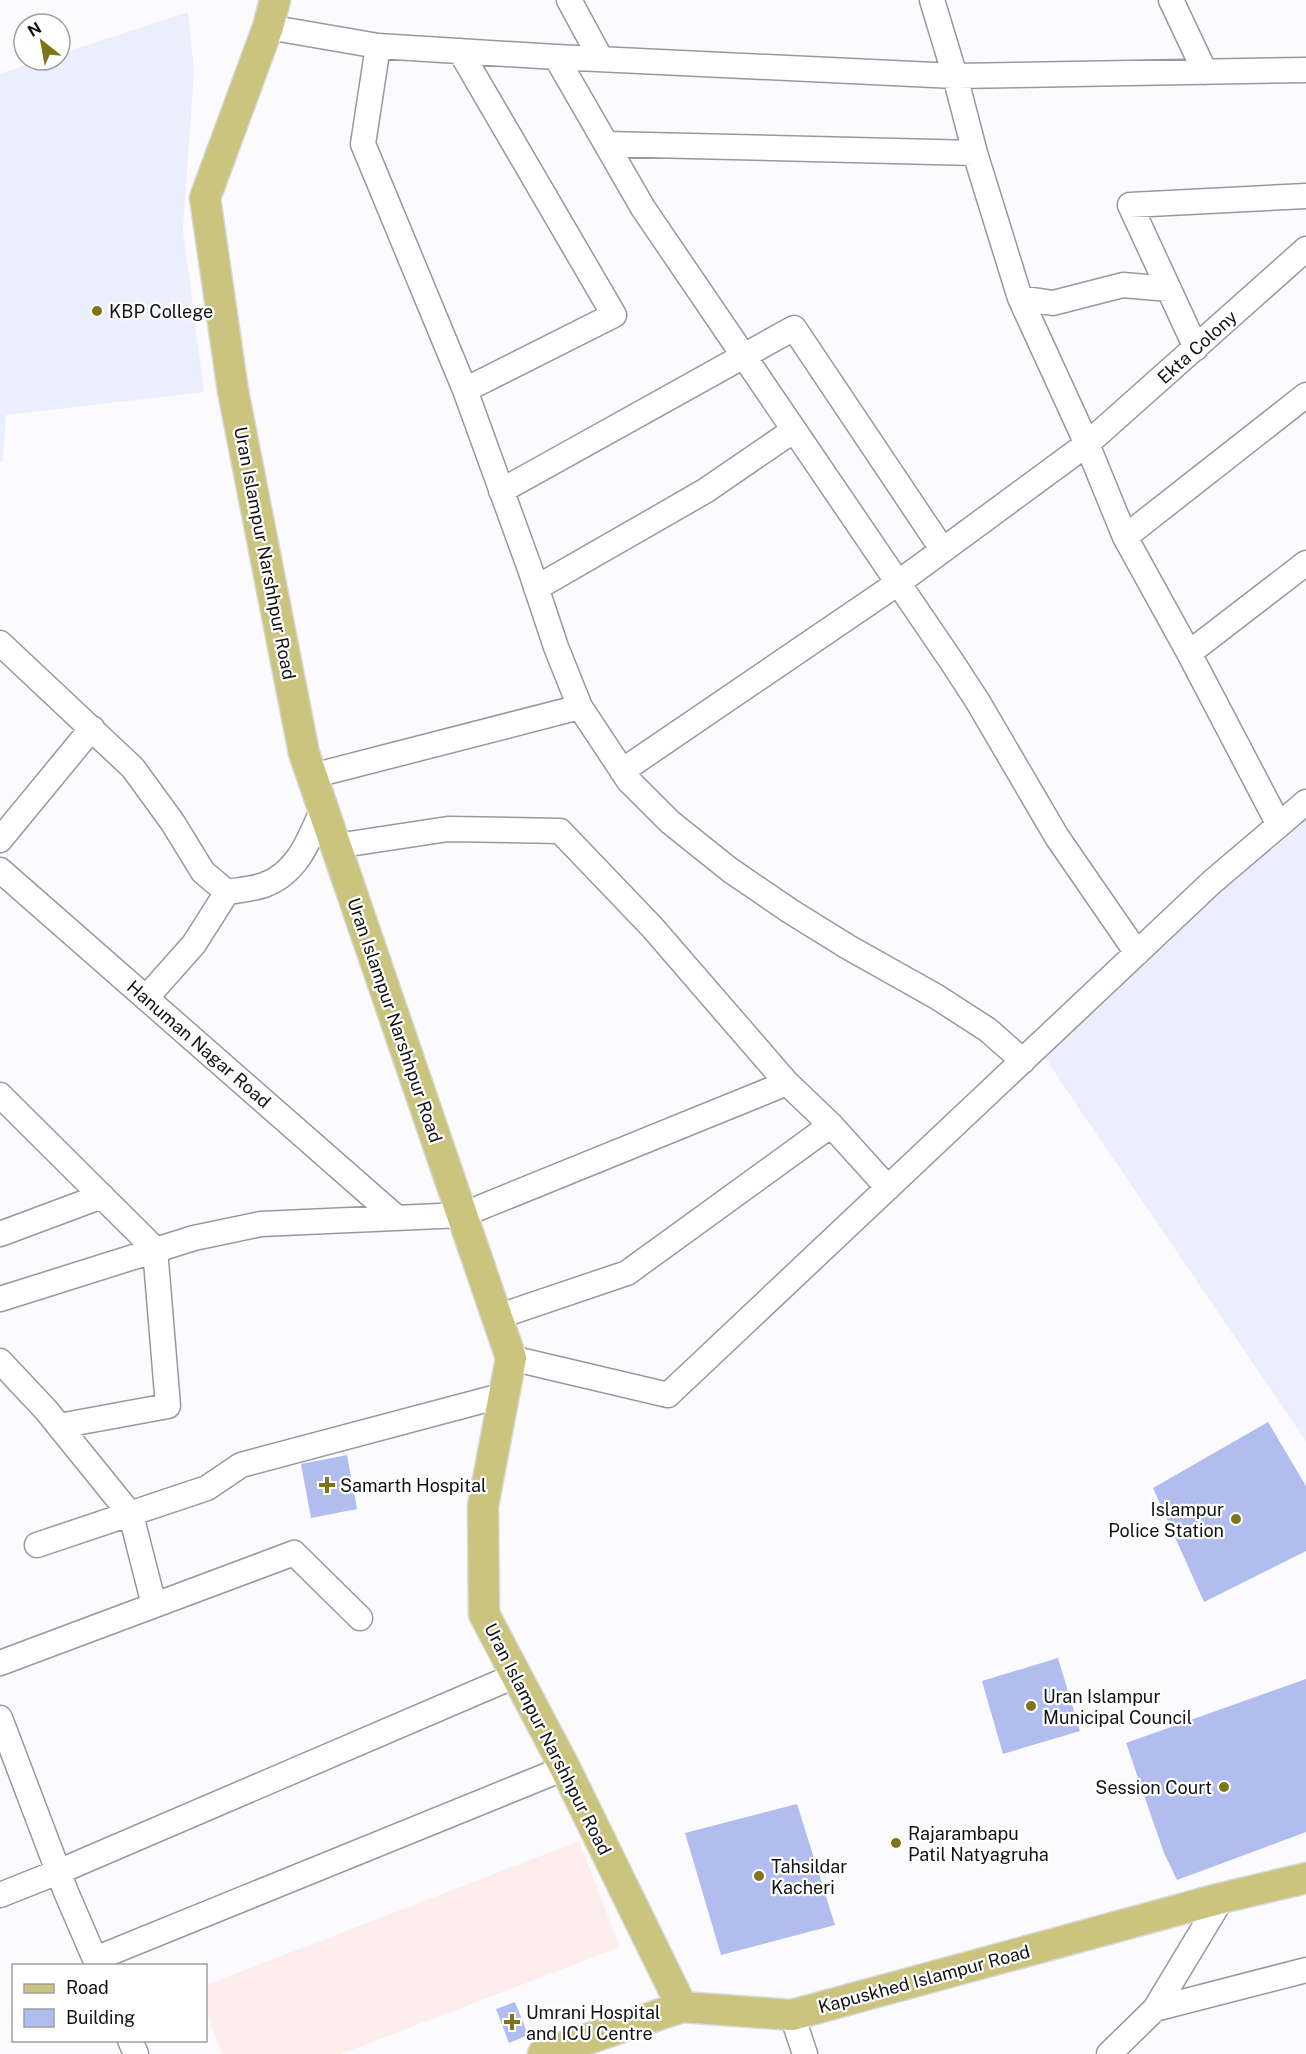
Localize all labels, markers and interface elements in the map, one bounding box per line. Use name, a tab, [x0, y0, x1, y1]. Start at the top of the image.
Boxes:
north arrow	[12, 12, 72, 72]
text: N	[24, 18, 45, 41]
place label: KBP College	[109, 301, 213, 322]
marker: KBP College	[90, 304, 104, 318]
street label: Ekta Colony	[1153, 306, 1241, 388]
street label: Uran Islampur Narshhpur Road	[230, 425, 300, 681]
street label: Uran Islampur Narshhpur Road	[343, 895, 447, 1145]
street label: Hanuman Nagar Road	[123, 976, 275, 1112]
place label: Samarth Hospital	[340, 1475, 486, 1496]
marker: Samarth Hospital	[318, 1476, 336, 1494]
place label: Islampur Police Station	[1108, 1499, 1224, 1541]
marker: Islampur Police Station	[1229, 1512, 1243, 1526]
street label: Uran Islampur Narshhpur Road	[480, 1620, 616, 1858]
place label: Uran Islampur Municipal Council	[1043, 1686, 1192, 1728]
marker: Uran Islampur Municipal Council	[1024, 1699, 1038, 1713]
place label: Session Court	[1095, 1777, 1212, 1798]
marker: Session Court	[1217, 1780, 1231, 1794]
place label: Rajarambapu Patil Natyagruha	[908, 1823, 1049, 1865]
marker: Rajarambapu Patil Natyagruha	[889, 1836, 903, 1850]
place label: Tahsildar Kacheri	[771, 1856, 847, 1898]
marker: Tahsildar Kacheri	[752, 1869, 766, 1883]
street label: Kapuskhed Islampur Road	[816, 1941, 1032, 2017]
legend	[12, 1964, 207, 2042]
text: Road	[66, 1977, 109, 1998]
place label: Umrani Hospital and ICU Centre	[526, 2002, 660, 2044]
text: Building	[66, 2007, 135, 2028]
marker: Umrani Hospital and ICU Centre	[503, 2013, 521, 2031]

